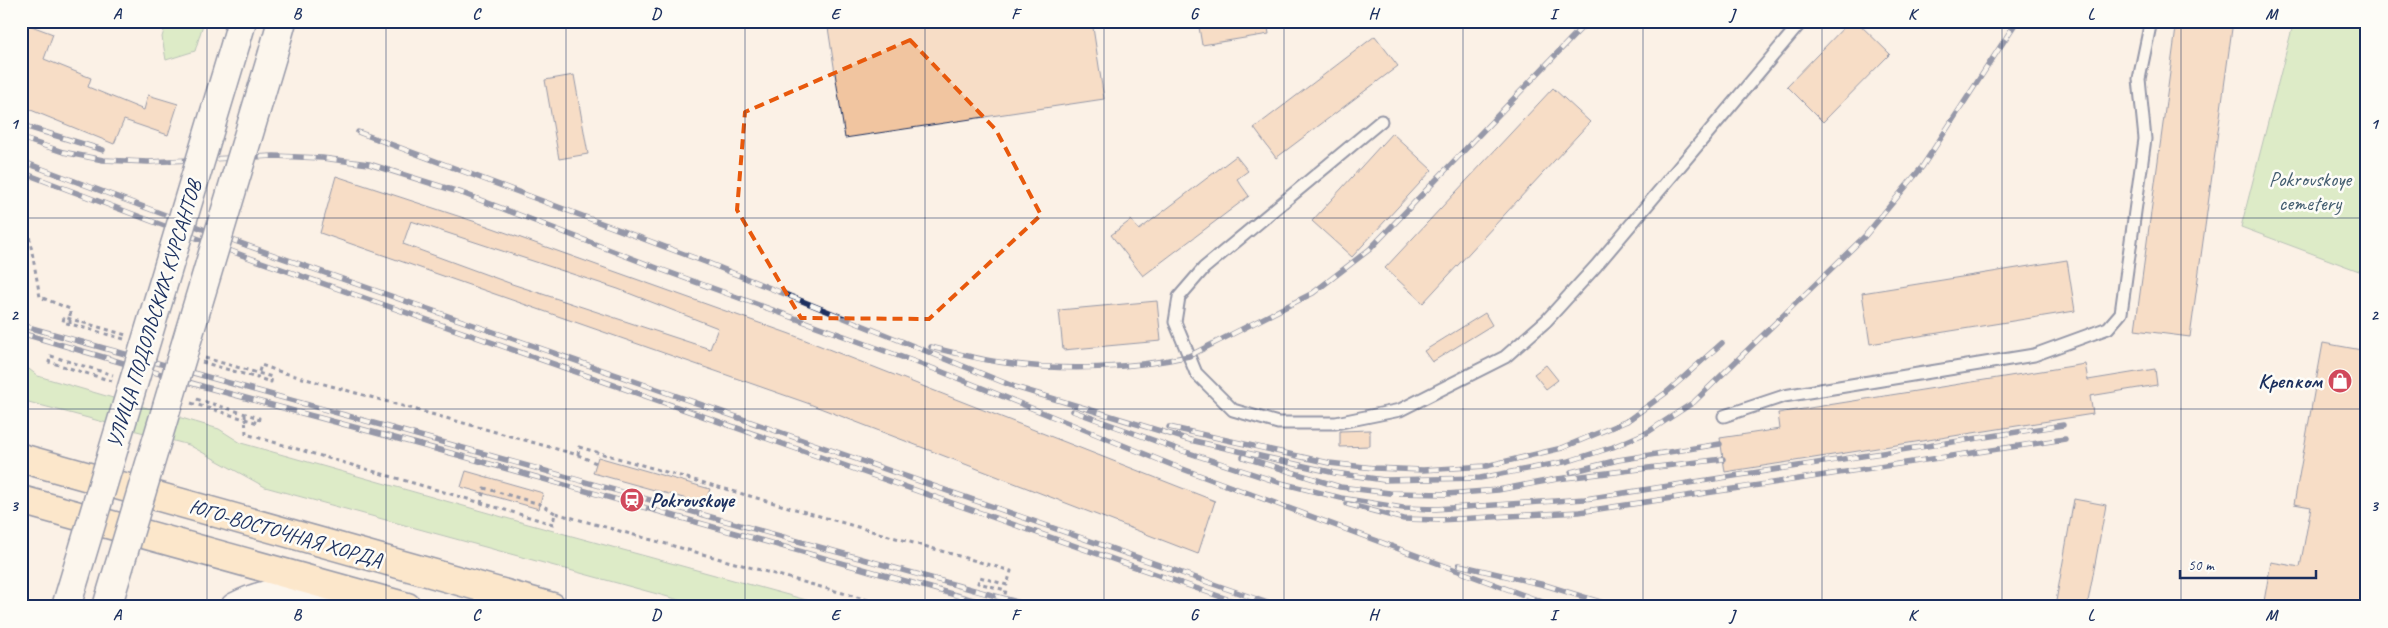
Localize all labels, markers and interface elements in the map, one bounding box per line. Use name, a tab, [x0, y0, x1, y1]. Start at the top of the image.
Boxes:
text: A	[113, 4, 123, 24]
text: B	[293, 4, 303, 24]
text: C	[472, 4, 482, 24]
text: D	[651, 4, 662, 24]
text: E	[831, 4, 842, 24]
text: F	[1011, 4, 1022, 24]
text: G	[1190, 4, 1200, 24]
text: H	[1368, 4, 1380, 24]
text: I	[1550, 4, 1560, 24]
text: J	[1728, 4, 1737, 24]
text: K	[1908, 4, 1920, 24]
text: L	[2088, 4, 2096, 24]
text: M	[2265, 4, 2279, 24]
text: 1	[10, 114, 19, 134]
text: 1	[2370, 114, 2379, 134]
park label: Pokrovskoye cemetery	[2269, 166, 2353, 216]
street label: УЛИЦА ПОДОЛЬСКИХ КУРСАНТОВ	[101, 175, 208, 451]
text: 2	[10, 305, 19, 325]
text: 2	[2370, 305, 2379, 325]
place label: Крепком	[2258, 368, 2324, 394]
shop icon: Крепком	[2327, 368, 2353, 394]
station icon: Pokrovskoye	[619, 487, 645, 513]
place label: Pokrovskoye	[650, 487, 736, 513]
street label: ЮГО-ВОСТОЧНАЯ ХОРДА	[187, 493, 386, 573]
text: 3	[10, 496, 19, 516]
text: 3	[2370, 496, 2379, 516]
scale bar	[2180, 548, 2317, 580]
text: 50 m	[2188, 556, 2215, 575]
text: A	[113, 605, 123, 625]
text: B	[293, 605, 303, 625]
text: C	[472, 605, 482, 625]
text: D	[651, 605, 662, 625]
text: E	[831, 605, 842, 625]
text: F	[1011, 605, 1022, 625]
text: G	[1190, 605, 1200, 625]
text: H	[1368, 605, 1380, 625]
text: I	[1550, 605, 1560, 625]
text: J	[1728, 605, 1737, 625]
text: K	[1908, 605, 1920, 625]
text: L	[2088, 605, 2096, 625]
text: M	[2265, 605, 2279, 625]

